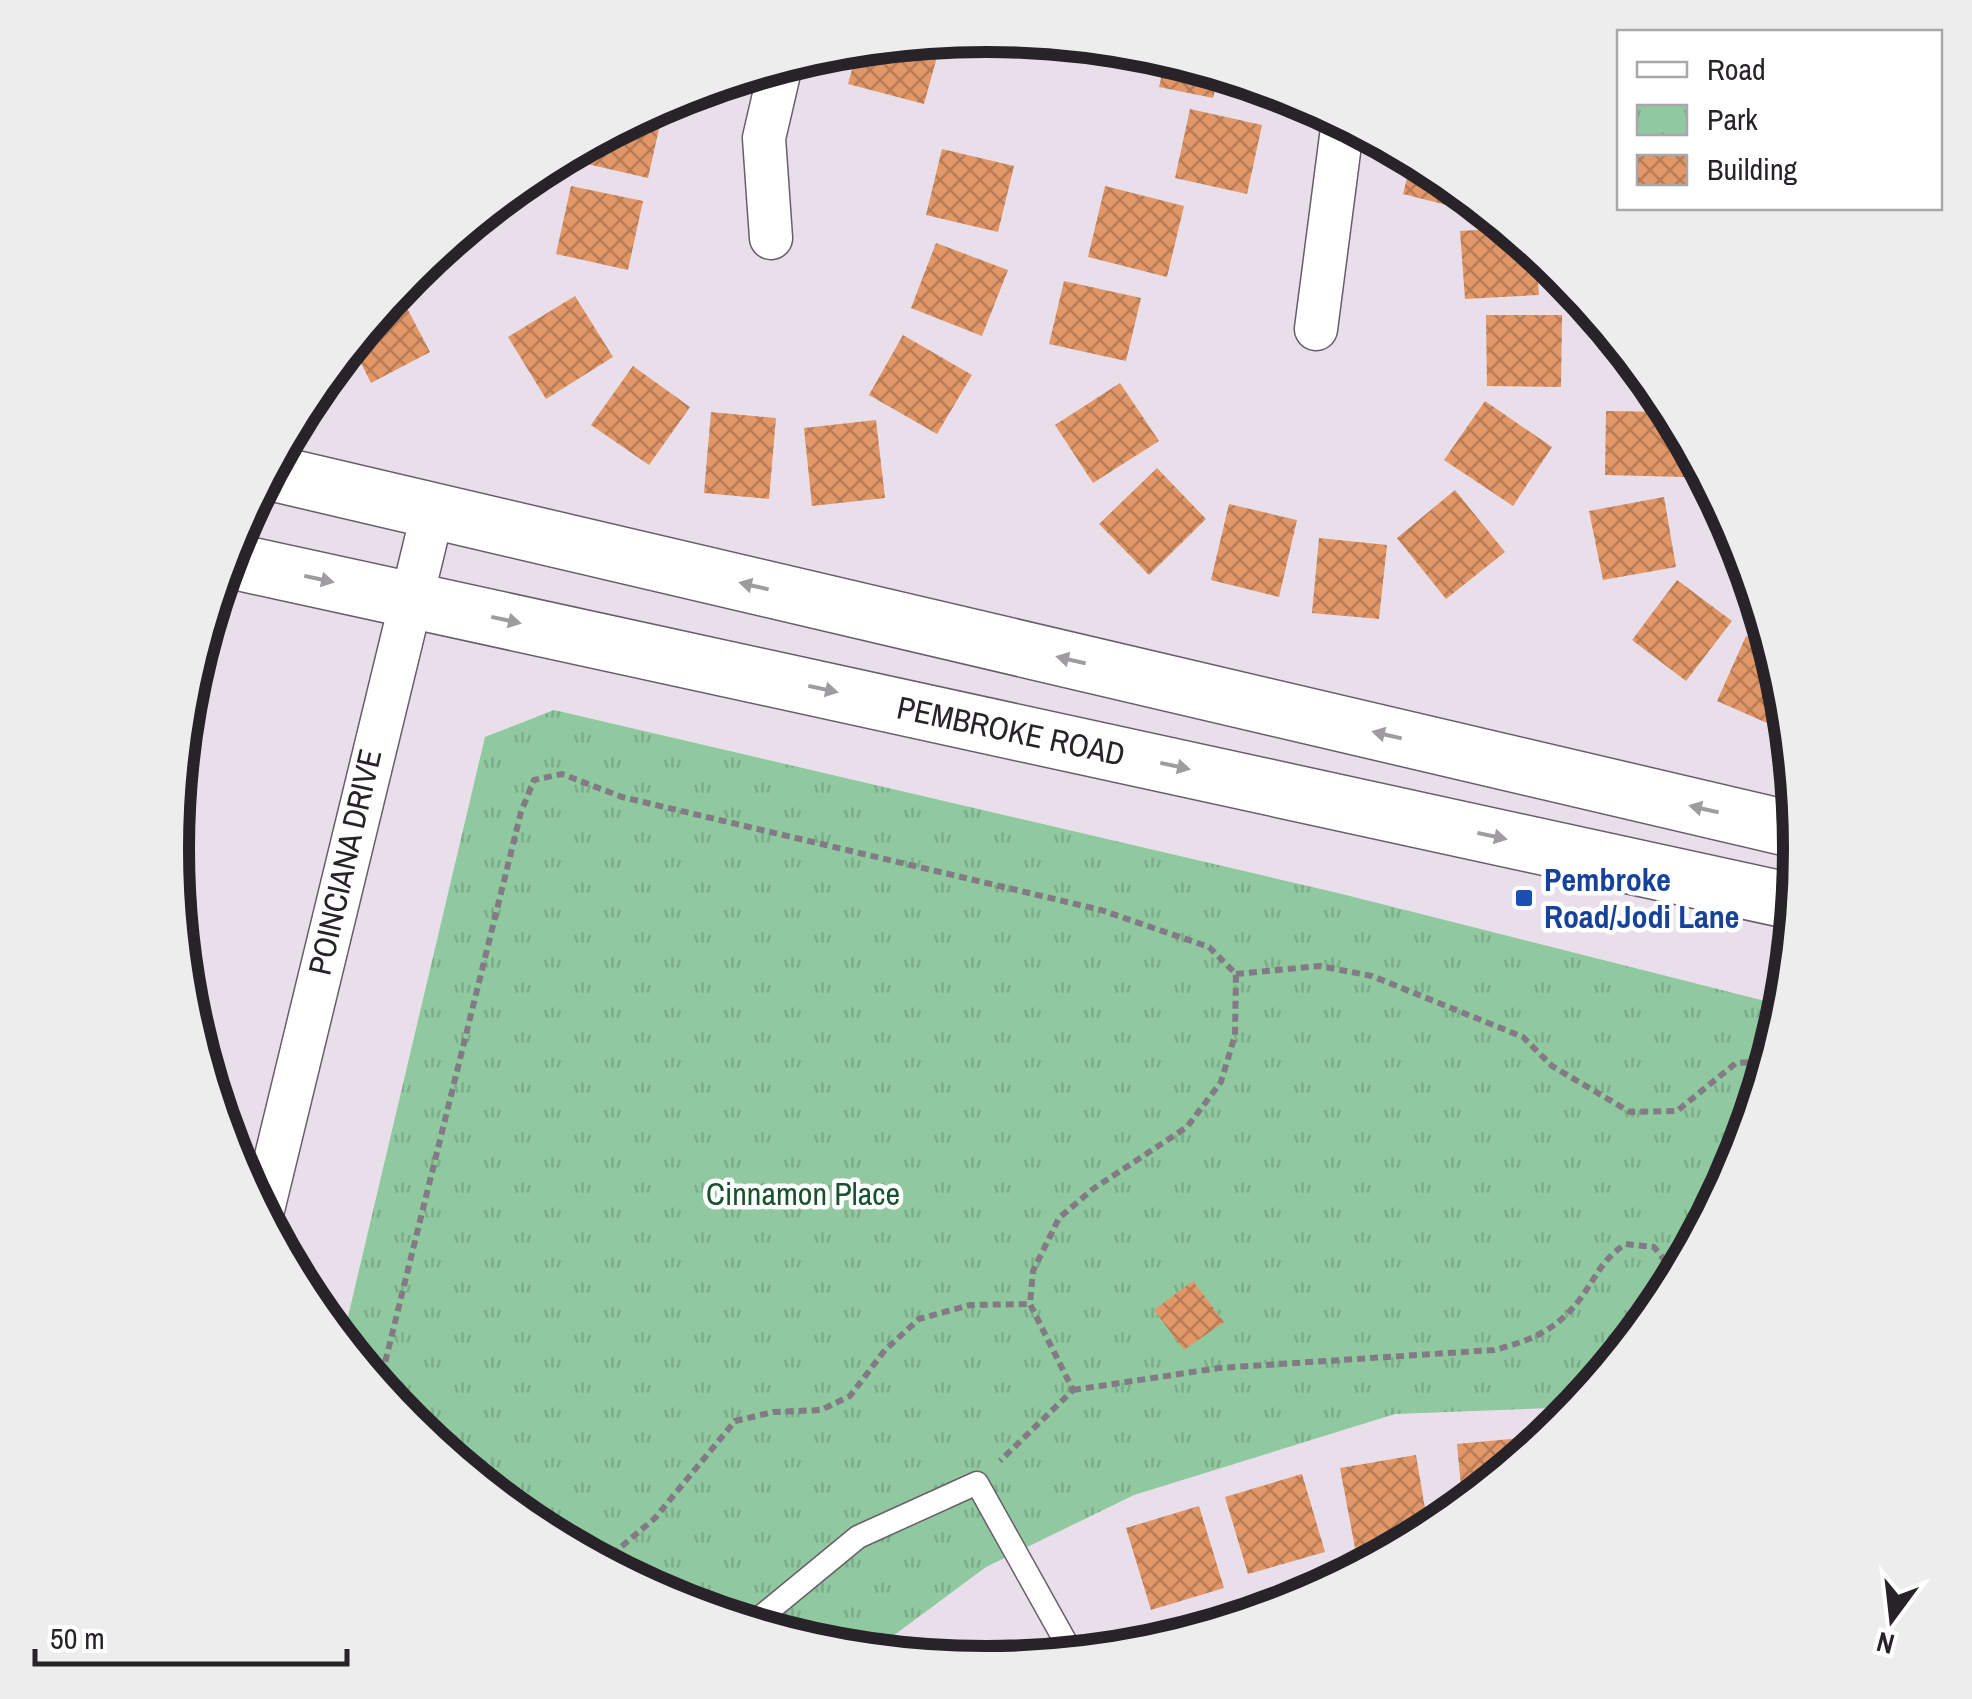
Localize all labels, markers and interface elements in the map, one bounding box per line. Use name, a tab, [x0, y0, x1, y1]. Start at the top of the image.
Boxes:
legend	[1617, 30, 1942, 210]
text: Road	[1707, 49, 1766, 89]
text: Park	[1707, 99, 1758, 139]
text: Building	[1707, 149, 1798, 189]
one-way arrow	[304, 572, 335, 588]
one-way arrow	[739, 578, 770, 593]
one-way arrow	[491, 613, 522, 628]
one-way arrow	[1055, 652, 1086, 667]
one-way arrow	[808, 682, 839, 698]
street label: PEMBROKE ROAD	[893, 685, 1129, 776]
one-way arrow	[1371, 727, 1402, 742]
street label: POINCIANA DRIVE	[298, 745, 391, 979]
one-way arrow	[1160, 759, 1191, 775]
one-way arrow	[1688, 801, 1719, 816]
one-way arrow	[1477, 829, 1508, 844]
place label: Pembroke Road/Jodi Lane	[1544, 858, 1739, 938]
marker: Pembroke Road/Jodi Lane	[1513, 887, 1535, 909]
park label: Cinnamon Place	[706, 1172, 900, 1215]
north arrow	[1842, 1569, 1942, 1669]
scale bar	[35, 1604, 348, 1666]
text: 50 m	[50, 1618, 105, 1658]
text: N	[1873, 1623, 1898, 1664]

